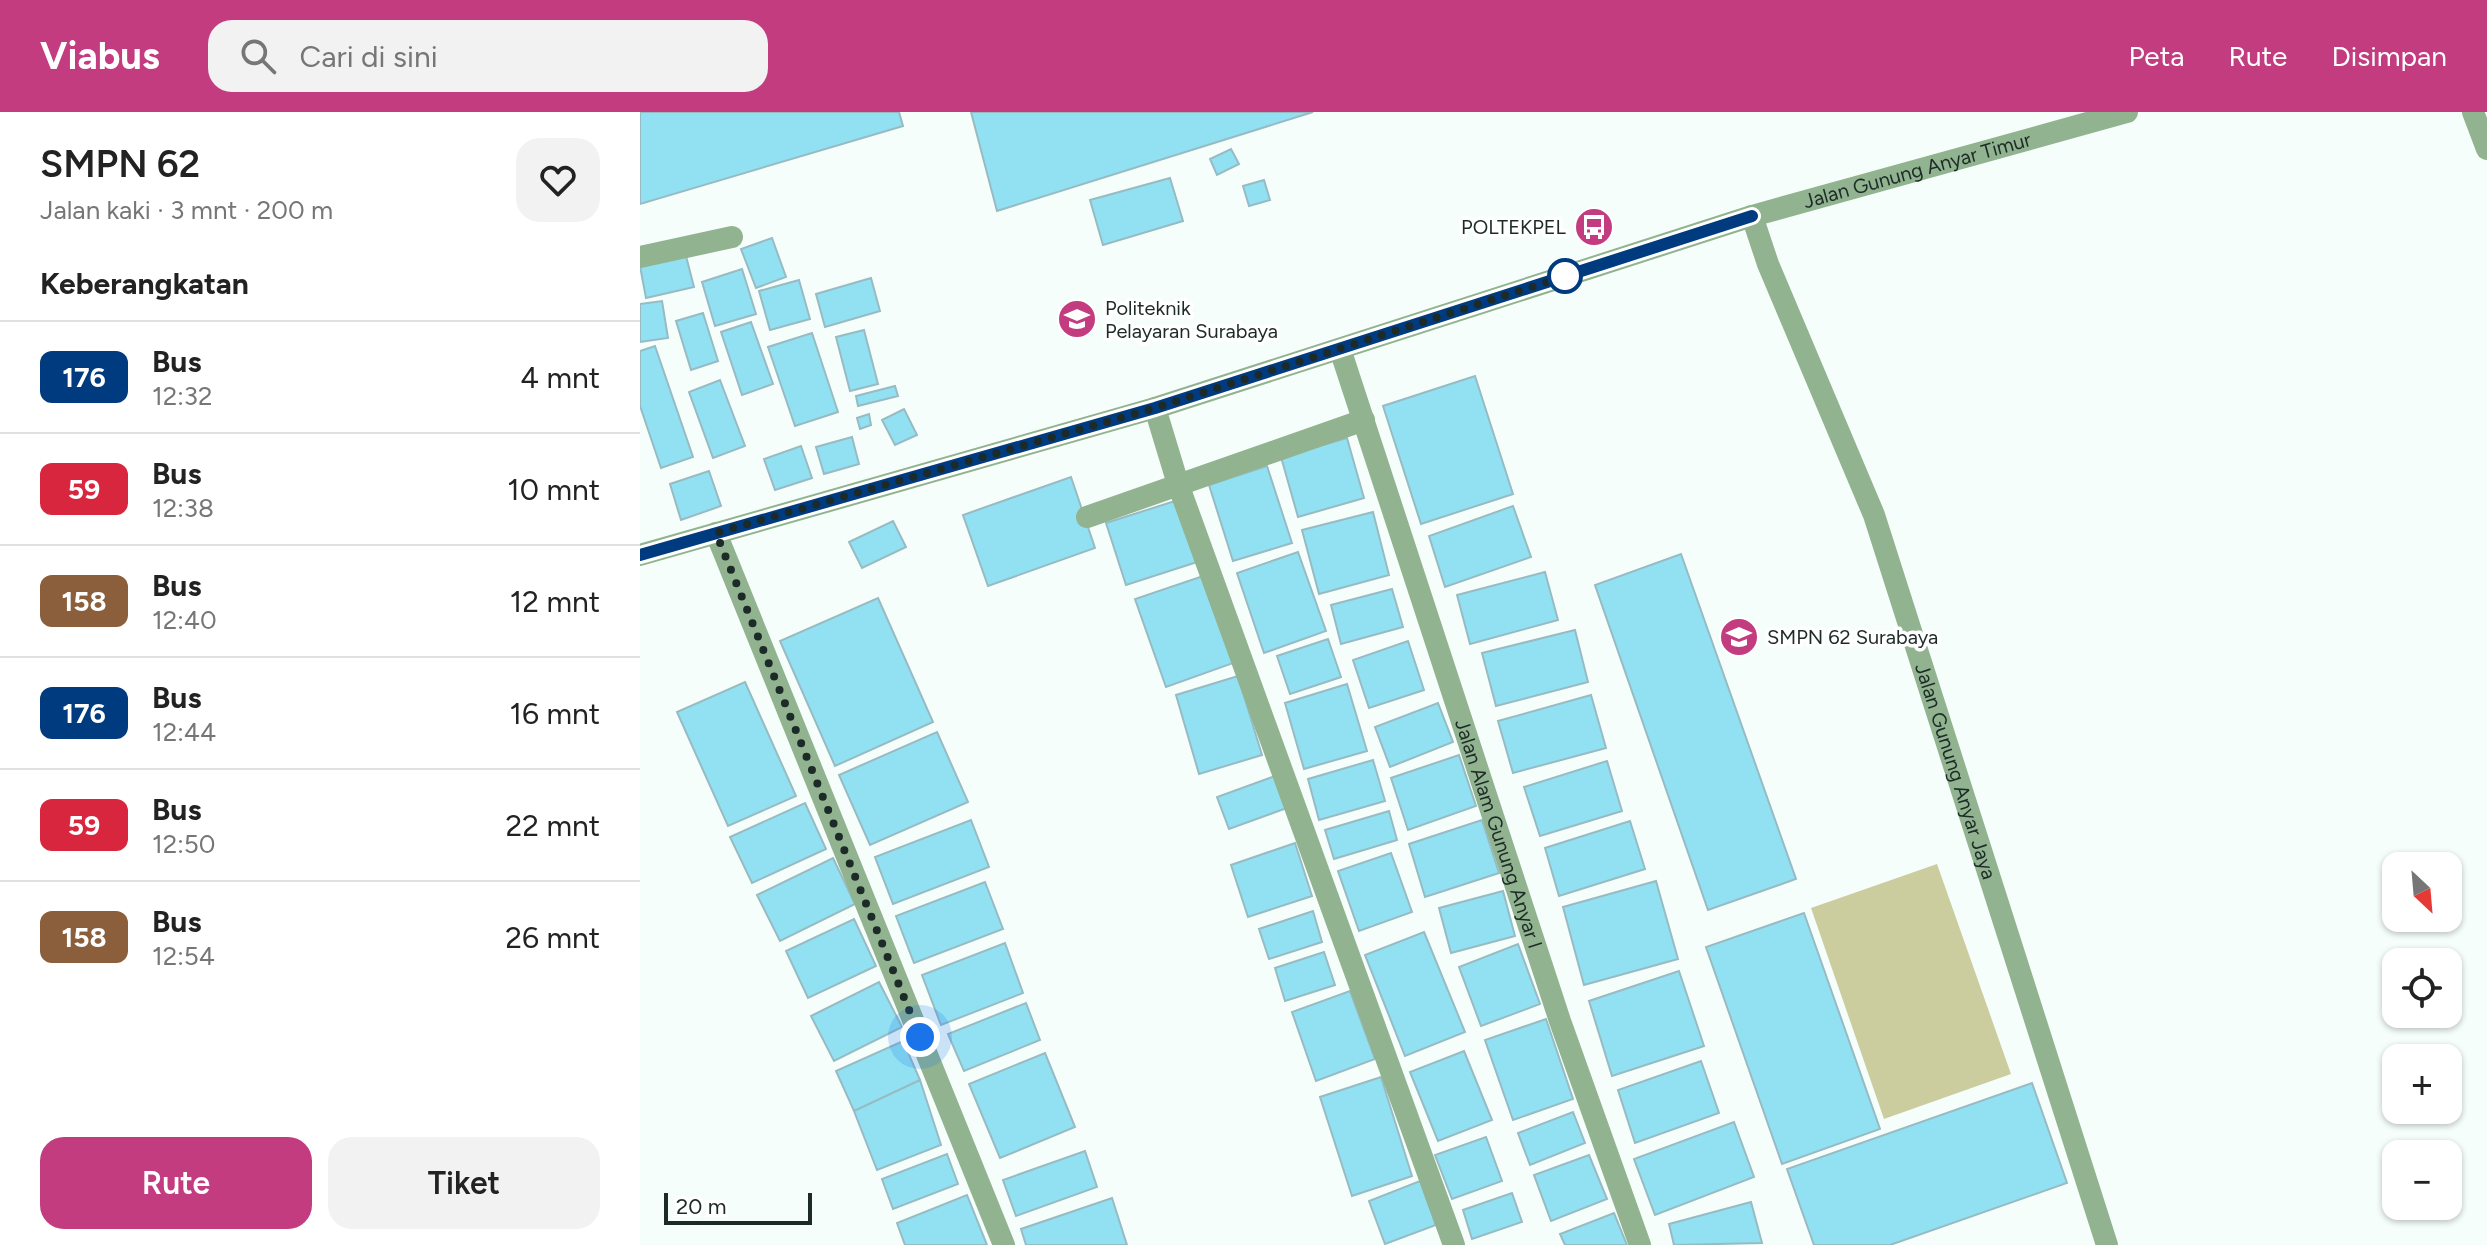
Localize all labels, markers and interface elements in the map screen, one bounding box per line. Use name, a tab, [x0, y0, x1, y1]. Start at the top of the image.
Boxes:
search box	[208, 20, 768, 92]
text: Viabus	[40, 33, 160, 79]
icon: search	[236, 34, 280, 78]
text: Cari di sini	[300, 38, 438, 75]
text: Peta	[2128, 39, 2184, 73]
text: Rute	[2228, 39, 2287, 73]
text: Disimpan	[2331, 39, 2447, 73]
street label: Jalan Gunung Anyar Timur	[1801, 127, 2034, 213]
button: heart	[516, 138, 600, 222]
text: SMPN 62	[40, 141, 200, 187]
text: Jalan kaki · 3 mnt · 200 m	[40, 194, 333, 226]
bus stop icon: POLTEKPEL	[1573, 206, 1615, 248]
place label: POLTEKPEL	[1461, 215, 1567, 239]
unlabelled marker	[1548, 259, 1582, 293]
text: Keberangkatan	[40, 265, 249, 302]
place label: Politeknik Pelayaran Surabaya	[1105, 296, 1278, 343]
school or university icon: Politeknik Pelayaran Surabaya	[1056, 298, 1098, 340]
text: Bus	[152, 343, 201, 380]
text: 4 mnt	[520, 359, 600, 396]
text: 176	[62, 360, 106, 394]
text: 12:32	[152, 380, 213, 412]
text: Bus	[152, 455, 201, 492]
text: 10 mnt	[507, 471, 600, 508]
text: 59	[68, 472, 100, 506]
text: 12:38	[152, 492, 214, 524]
text: Bus	[152, 567, 201, 604]
text: 12 mnt	[510, 583, 600, 620]
text: 158	[61, 584, 107, 618]
text: 12:40	[152, 604, 217, 636]
school or university icon: SMPN 62 Surabaya	[1718, 616, 1760, 658]
place label: SMPN 62 Surabaya	[1767, 625, 1938, 649]
street label: Jalan Gunung Anyar Jaya	[1910, 660, 2001, 882]
text: Bus	[152, 679, 201, 716]
text: 16 mnt	[510, 695, 600, 732]
text: 176	[62, 696, 106, 730]
text: 12:44	[152, 716, 216, 748]
street label: Jalan Alam Gunung Anyar I	[1450, 716, 1547, 952]
text: Bus	[152, 791, 201, 828]
text: 22 mnt	[505, 807, 600, 844]
text: 59	[68, 808, 100, 842]
text: 12:50	[152, 828, 215, 860]
north arrow	[2382, 852, 2462, 932]
map controls	[2382, 852, 2462, 1220]
text: Bus	[152, 903, 201, 940]
text: 26 mnt	[505, 919, 600, 956]
text: 158	[61, 920, 107, 954]
text: 12:54	[152, 940, 215, 972]
button: locate	[2382, 948, 2462, 1028]
your location	[900, 1017, 940, 1057]
button: +	[2382, 1044, 2462, 1124]
button: Rute	[40, 1137, 312, 1229]
button: Tiket	[328, 1137, 600, 1229]
button: −	[2382, 1140, 2462, 1220]
scale bar	[664, 1189, 812, 1225]
text: 20 m	[676, 1193, 727, 1220]

